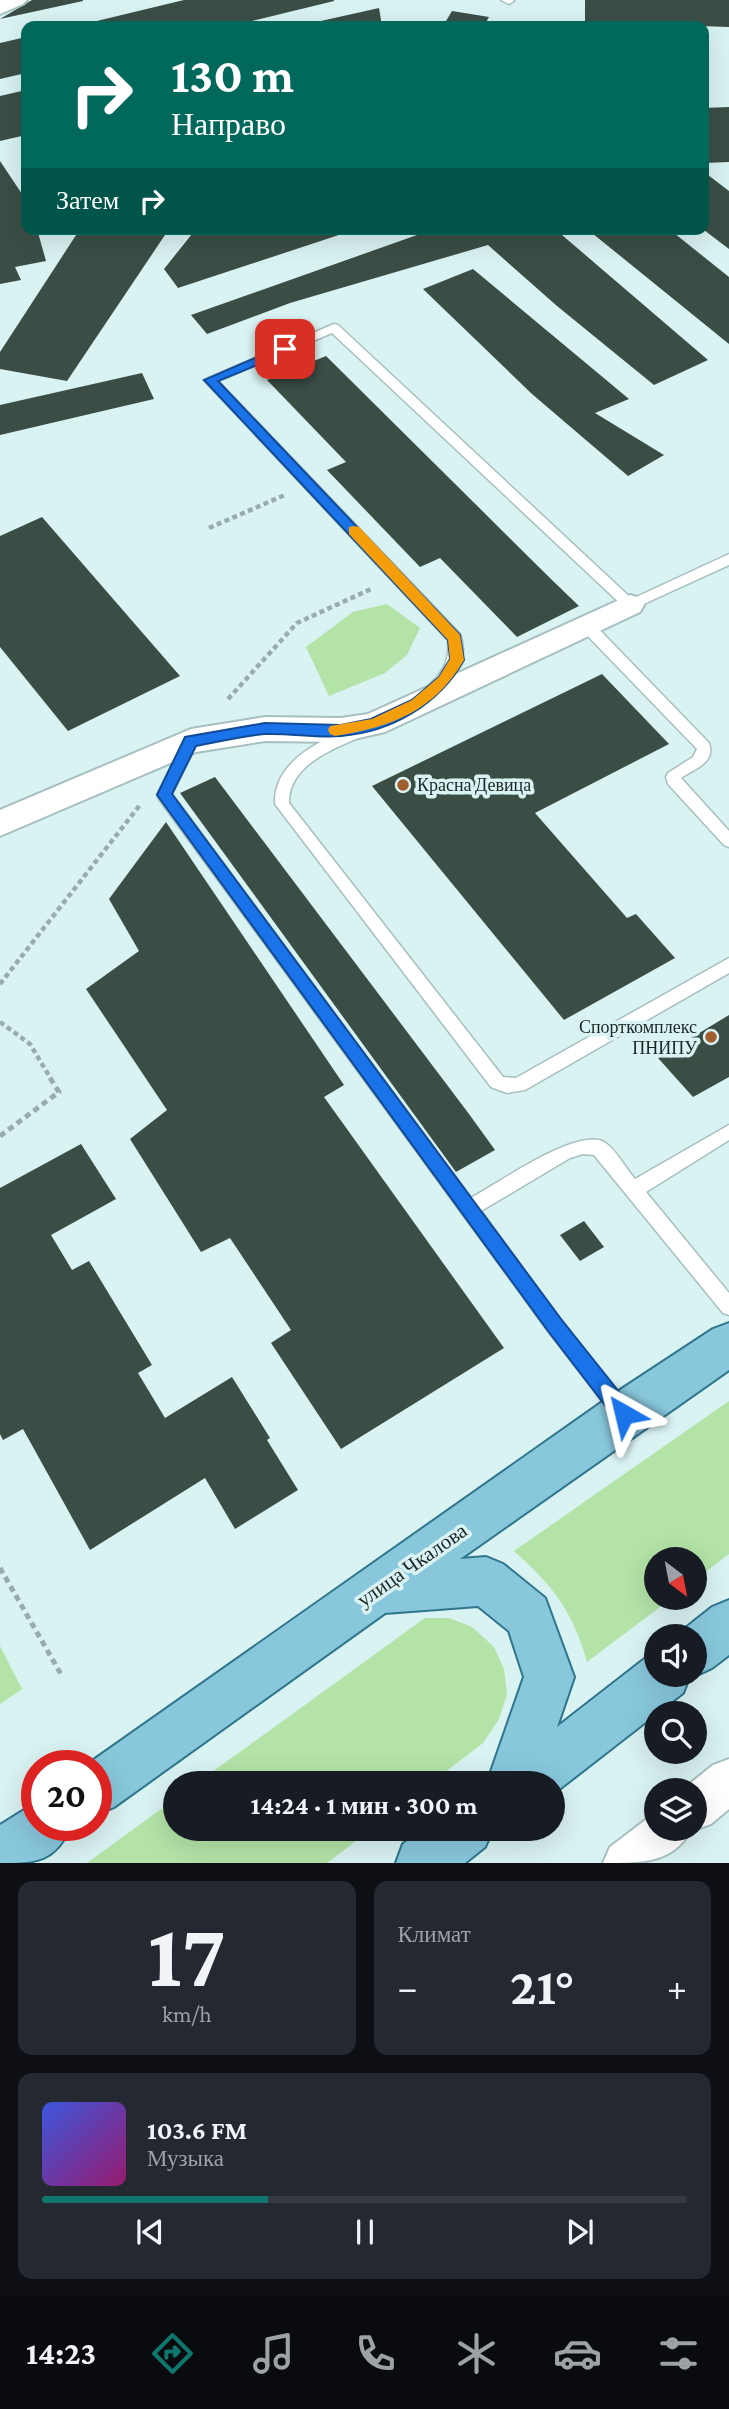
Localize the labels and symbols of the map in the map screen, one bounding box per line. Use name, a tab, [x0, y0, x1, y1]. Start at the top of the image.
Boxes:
pin	[255, 319, 315, 379]
place label: Красна Девица	[417, 775, 531, 795]
marker: Красна Девица	[395, 777, 411, 793]
place label: Спорткомплекс ПНИПУ	[579, 1017, 697, 1058]
marker: Спорткомплекс ПНИПУ	[703, 1029, 719, 1045]
position arrow	[587, 1377, 661, 1451]
street label: улица Чкалова	[352, 1518, 472, 1612]
north arrow	[644, 1547, 707, 1610]
speed limit sign: 20	[21, 1750, 112, 1841]

